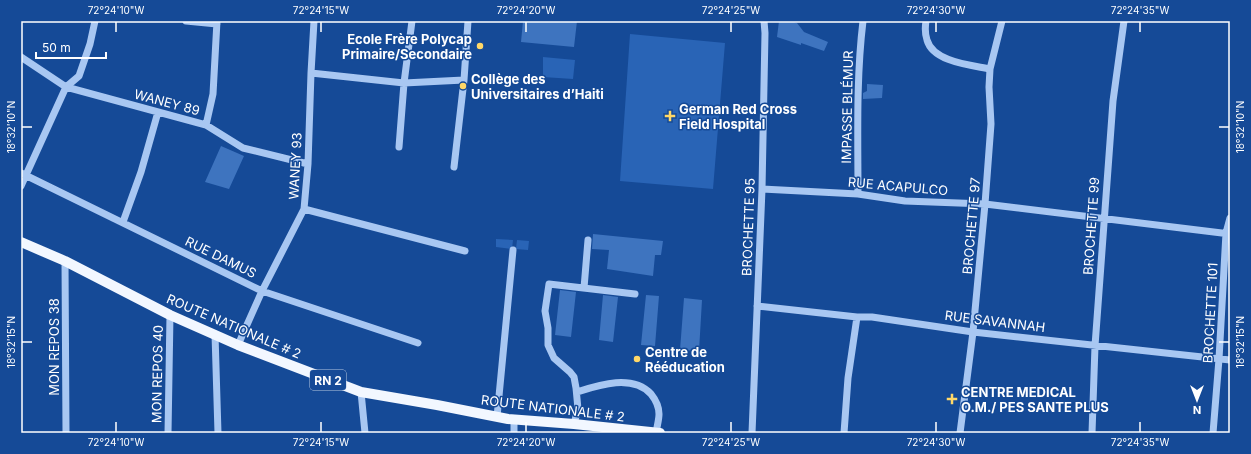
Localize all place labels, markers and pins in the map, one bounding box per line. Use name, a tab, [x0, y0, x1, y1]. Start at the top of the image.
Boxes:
place label: Ecole Frère Polycap Primaire/Secondaire	[342, 31, 472, 62]
marker: Ecole Frère Polycap Primaire/Secondaire	[475, 41, 485, 51]
place label: Collège des Universitaires d’Haiti	[471, 71, 604, 102]
marker: Collège des Universitaires d’Haiti	[458, 81, 468, 91]
place label: German Red Cross Field Hospital	[679, 101, 797, 132]
marker: German Red Cross Field Hospital	[664, 110, 676, 122]
place label: Centre de Rééducation	[645, 344, 725, 375]
marker: Centre de Rééducation	[632, 354, 642, 364]
place label: CENTRE MEDICAL O.M./ PES SANTE PLUS	[961, 384, 1109, 415]
marker: CENTRE MEDICAL O.M./ PES SANTE PLUS	[946, 393, 958, 405]

